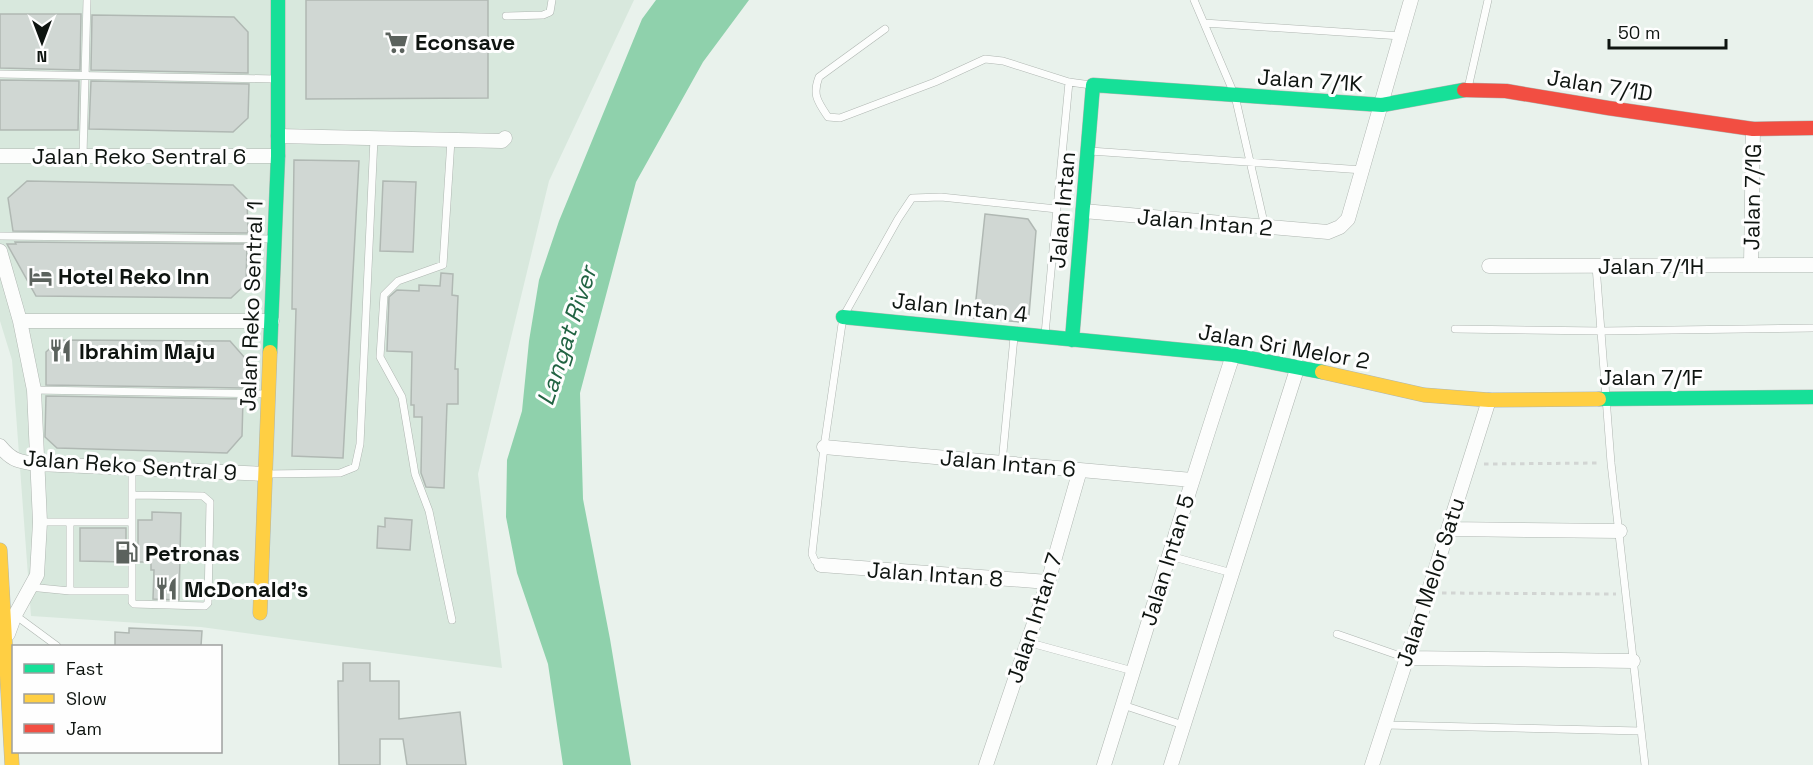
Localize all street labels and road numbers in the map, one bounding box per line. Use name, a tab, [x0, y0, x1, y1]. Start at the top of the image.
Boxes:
street label: Jalan 7/1K	[1256, 62, 1364, 98]
street label: Jalan 7/1D	[1545, 63, 1655, 107]
street label: Jalan Reko Sentral 6	[32, 142, 246, 170]
street label: Jalan 7/1G	[1737, 143, 1767, 251]
street label: Jalan Intan	[1043, 150, 1081, 270]
street label: Jalan Reko Sentral 1	[233, 200, 269, 412]
street label: Jalan Intan 2	[1136, 202, 1274, 242]
street label: Jalan 7/1H	[1598, 252, 1704, 280]
street label: Jalan Intan 4	[891, 286, 1030, 328]
street label: Jalan Sri Melor 2	[1196, 317, 1372, 375]
street label: Jalan 7/1F	[1599, 363, 1703, 391]
street label: Jalan Intan 6	[939, 443, 1077, 483]
street label: Jalan Reko Sentral 9	[22, 444, 238, 486]
street label: Jalan Intan 5	[1134, 491, 1200, 629]
street label: Jalan Melor Satu	[1389, 494, 1471, 670]
street label: Jalan Intan 7	[1000, 549, 1068, 687]
street label: Jalan Intan 8	[866, 555, 1004, 593]

